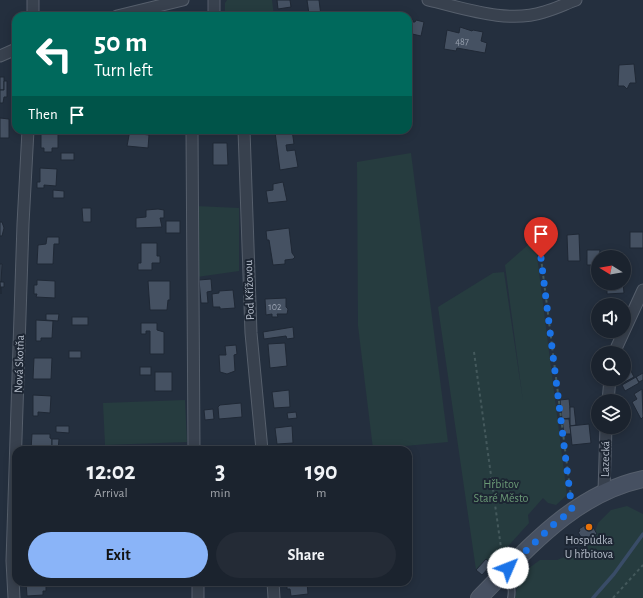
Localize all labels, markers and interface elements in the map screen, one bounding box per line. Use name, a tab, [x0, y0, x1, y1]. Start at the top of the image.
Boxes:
icon: left	[28, 28, 80, 80]
text: 50 m	[94, 29, 148, 57]
house number: 487	[455, 37, 469, 47]
text: Turn left	[94, 62, 153, 80]
icon: arrive	[66, 104, 88, 126]
text: Then	[28, 107, 58, 122]
pin	[524, 217, 558, 258]
icon: arrive	[530, 223, 552, 245]
north arrow	[591, 250, 631, 290]
map controls	[591, 250, 631, 434]
street label: Pod Křížovou	[242, 260, 256, 320]
button: sound	[591, 298, 631, 338]
house number: 102	[268, 302, 282, 312]
street label: Nová Skotňa	[12, 334, 26, 393]
button: search	[591, 346, 631, 386]
button: layers	[591, 394, 631, 434]
street label: Lazecká	[599, 440, 611, 477]
text: 12:02	[86, 460, 136, 484]
text: 3	[215, 460, 225, 484]
text: 190	[305, 460, 338, 484]
park label: Hřbitov Staré Město	[473, 478, 529, 504]
text: Arrival	[94, 487, 128, 500]
text: min	[210, 487, 230, 500]
text: m	[316, 487, 326, 500]
marker: Hospůdka U hřbitova	[584, 522, 594, 532]
button: Exit	[28, 532, 208, 578]
button: Share	[216, 532, 396, 578]
place label: Hospůdka U hřbitova	[565, 534, 614, 560]
position arrow	[487, 547, 529, 589]

